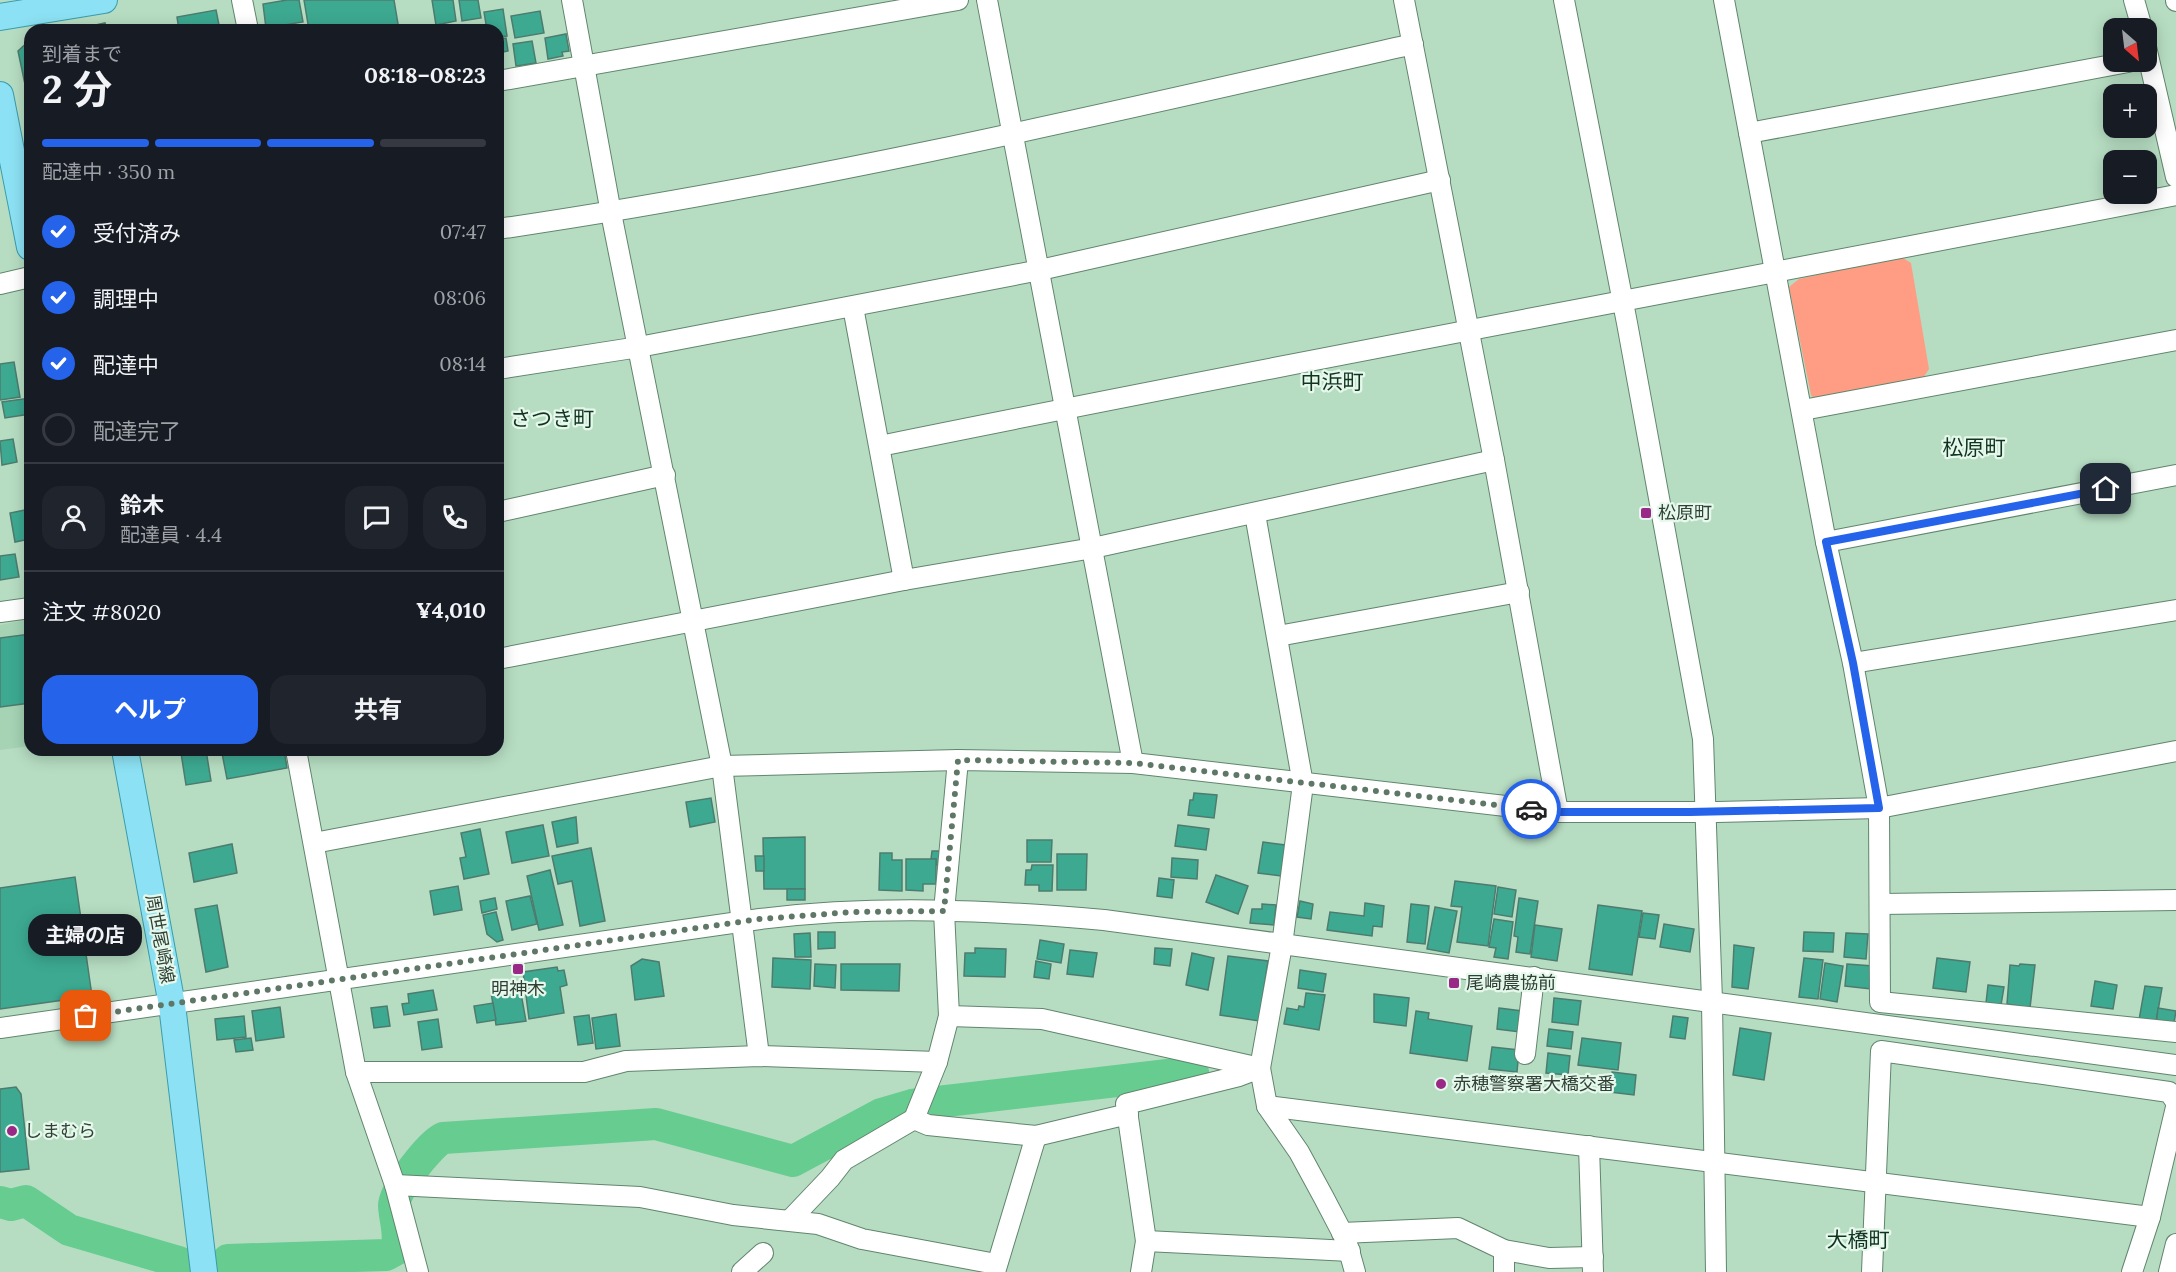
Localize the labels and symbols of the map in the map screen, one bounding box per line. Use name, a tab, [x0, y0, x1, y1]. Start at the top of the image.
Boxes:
north arrow	[2103, 18, 2157, 72]
district label: 中浜町	[1301, 368, 1364, 395]
district label: さつき町	[510, 405, 594, 432]
district label: 松原町	[1943, 434, 2006, 461]
pin	[2080, 463, 2131, 514]
place label: 松原町	[1658, 501, 1712, 524]
marker: 松原町	[1639, 506, 1653, 520]
courier	[1501, 779, 1561, 839]
street label: 周世尾崎線	[141, 893, 180, 985]
callout: 主婦の店	[29, 914, 143, 956]
marker: 明神木	[511, 962, 525, 976]
place label: 尾崎農協前	[1466, 971, 1556, 994]
marker: 尾崎農協前	[1447, 976, 1461, 990]
place label: 明神木	[491, 977, 545, 1000]
pin	[60, 990, 111, 1041]
place label: 赤穂警察署大橋交番	[1453, 1072, 1615, 1095]
marker: 赤穂警察署大橋交番	[1434, 1077, 1448, 1091]
place label: しまむら	[24, 1119, 96, 1142]
marker: しまむら	[5, 1124, 19, 1138]
district label: 大橋町	[1827, 1226, 1890, 1253]

